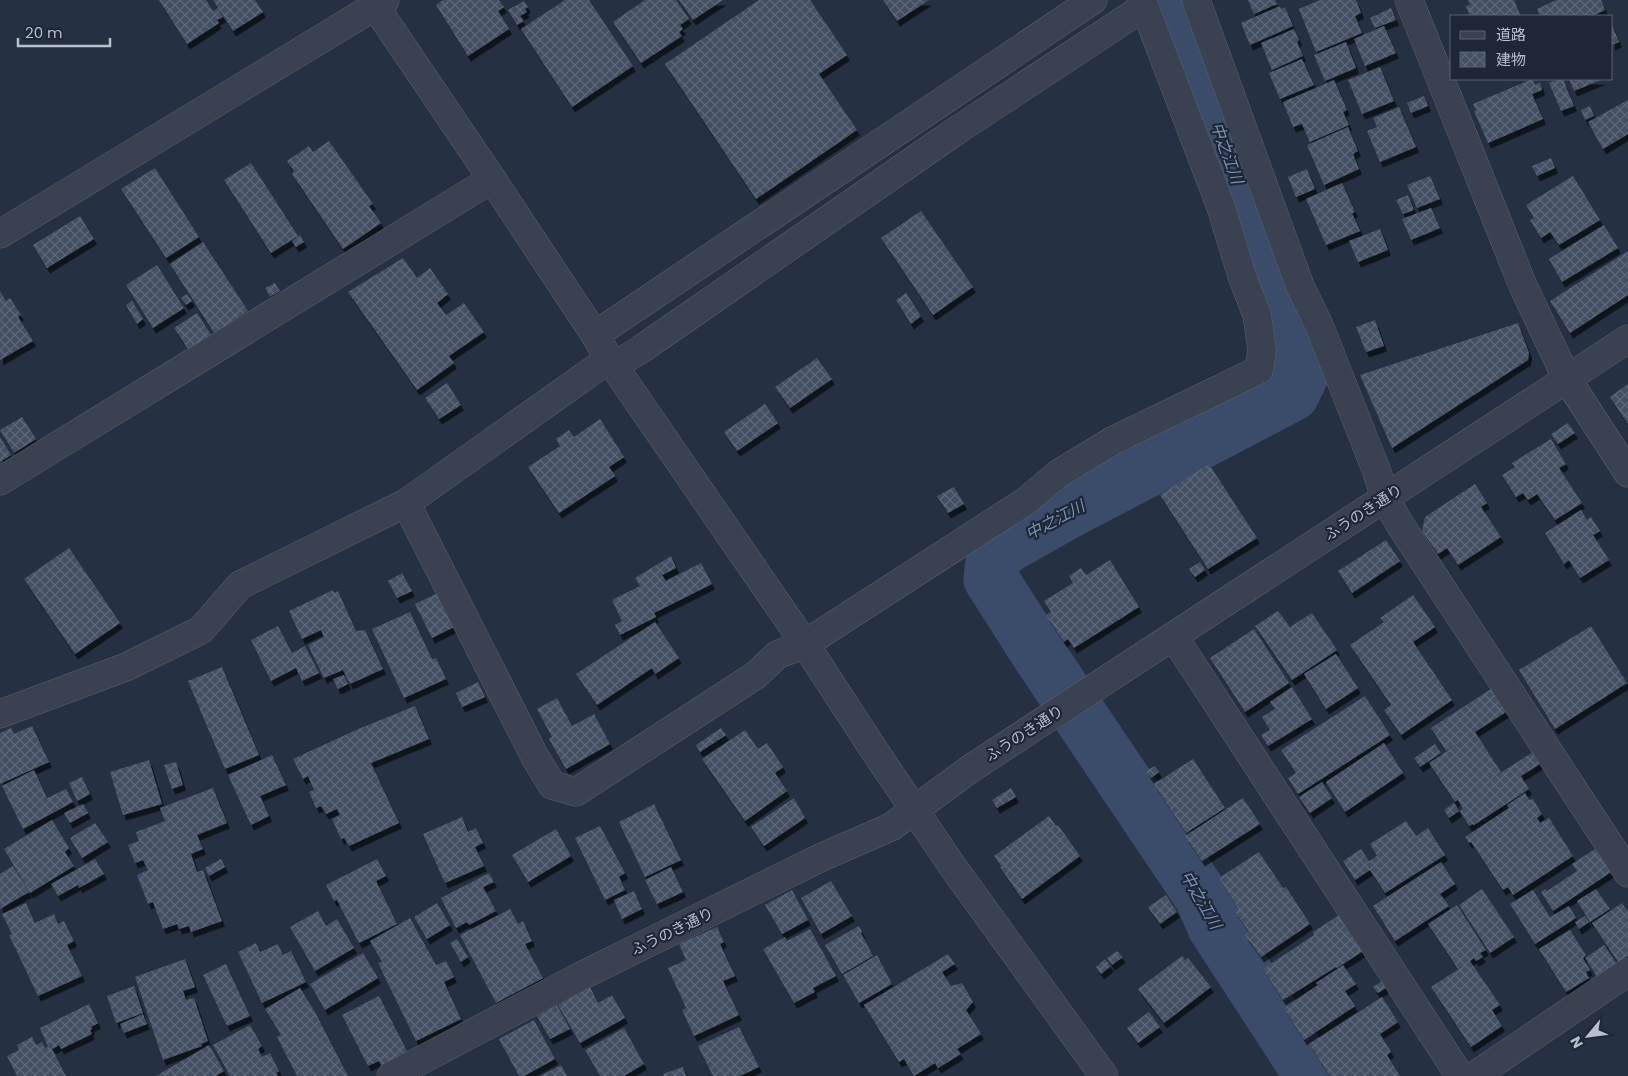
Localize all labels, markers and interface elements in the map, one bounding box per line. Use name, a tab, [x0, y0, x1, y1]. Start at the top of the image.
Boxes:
scale bar	[18, 15, 110, 47]
legend	[1450, 15, 1613, 80]
text: 20 m	[25, 22, 63, 43]
text: 道路	[1496, 24, 1526, 45]
text: 建物	[1496, 49, 1526, 70]
water label: 中之江川	[1205, 119, 1249, 189]
street label: ふうのき通り	[1320, 479, 1406, 545]
water label: 中之江川	[1021, 494, 1090, 545]
street label: ふうのき通り	[981, 700, 1067, 766]
water label: 中之江川	[1175, 867, 1228, 935]
street label: ふうのき通り	[627, 902, 717, 960]
north arrow	[1563, 1011, 1613, 1061]
text: N	[1565, 1033, 1588, 1052]

